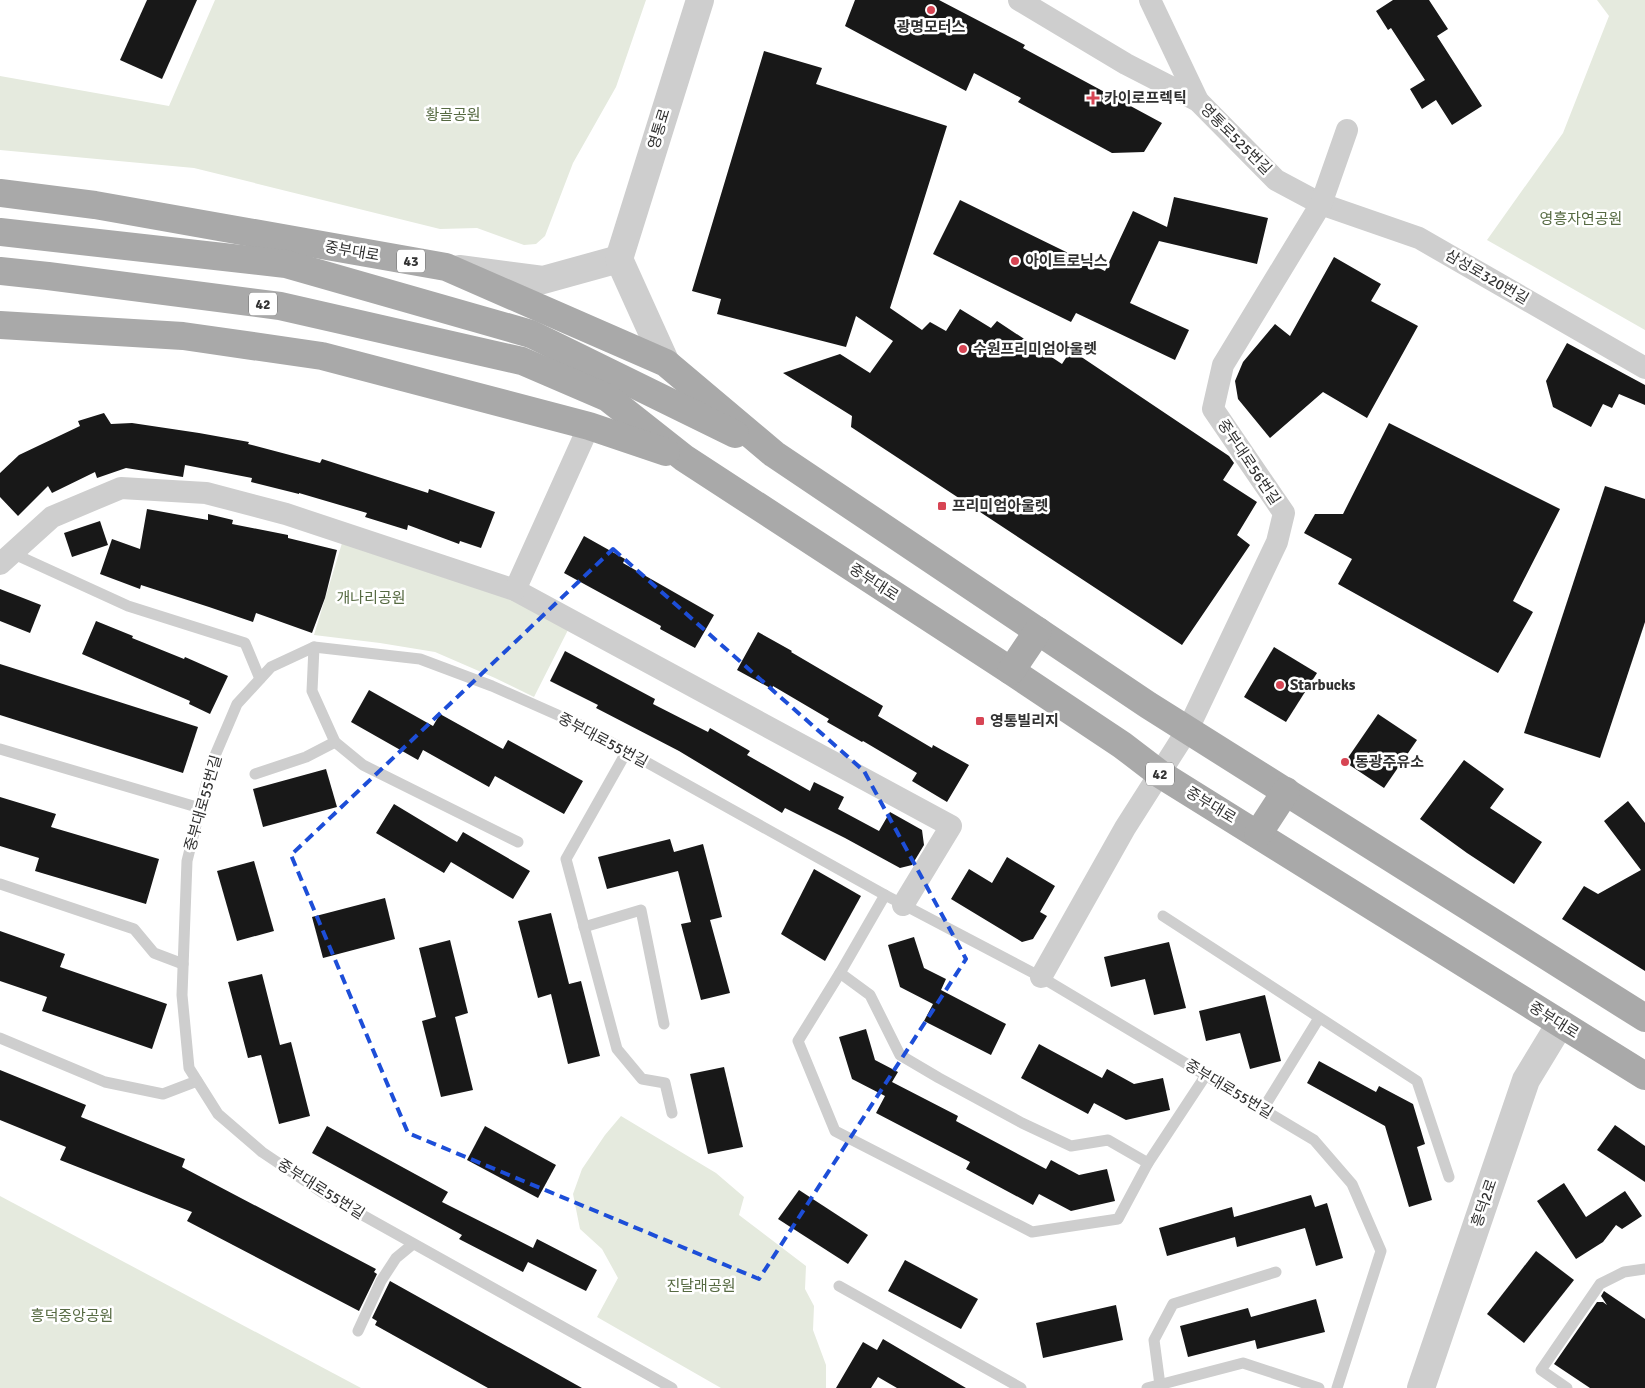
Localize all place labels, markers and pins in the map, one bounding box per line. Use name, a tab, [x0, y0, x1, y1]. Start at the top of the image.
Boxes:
marker: 광명모터스	[925, 4, 937, 16]
place label: 광명모터스	[896, 18, 966, 36]
place label: 카이로프렉틱	[1104, 89, 1187, 107]
marker: 카이로프렉틱	[1086, 91, 1100, 105]
place label: 아이트로닉스	[1025, 252, 1108, 270]
marker: 아이트로닉스	[1009, 255, 1021, 267]
place label: 수원프리미엄아울렛	[973, 340, 1097, 358]
marker: 수원프리미엄아울렛	[957, 343, 969, 355]
place label: 프리미엄아울렛	[952, 497, 1049, 515]
marker: 프리미엄아울렛	[936, 500, 948, 512]
place label: Starbucks	[1290, 676, 1356, 694]
marker: Starbucks	[1274, 679, 1286, 691]
place label: 영통빌리지	[990, 712, 1059, 730]
marker: 영통빌리지	[974, 715, 986, 727]
place label: 동광주유소	[1355, 753, 1424, 771]
marker: 동광주유소	[1339, 756, 1351, 768]

